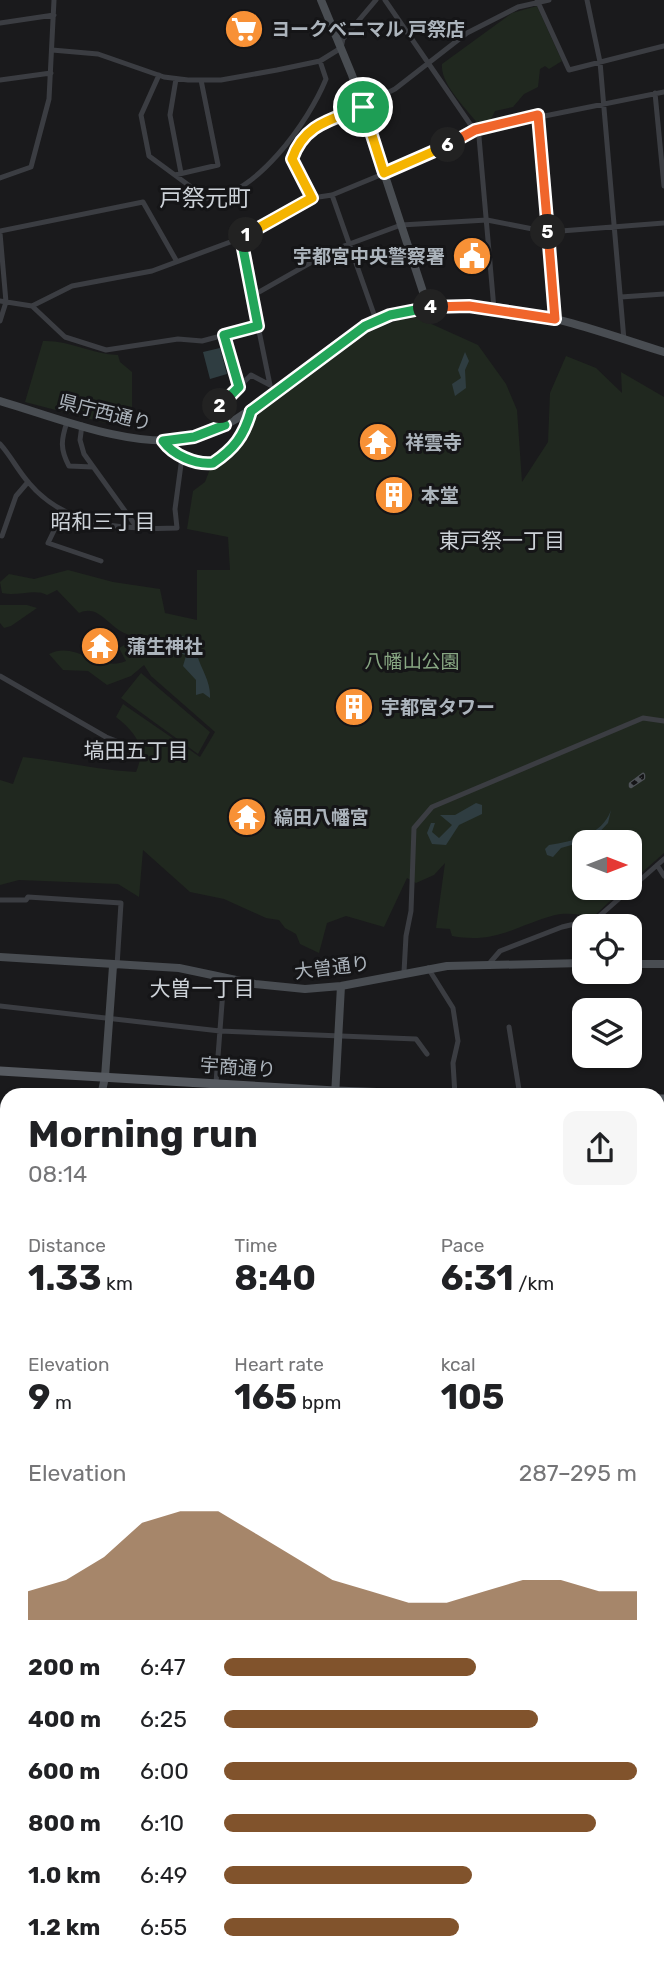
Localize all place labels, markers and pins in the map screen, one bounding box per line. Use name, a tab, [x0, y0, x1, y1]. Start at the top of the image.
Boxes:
supermarket icon: ヨークベニマル 戸祭店	[223, 8, 265, 50]
place label: ヨークベニマル 戸祭店	[271, 18, 465, 41]
pin	[333, 77, 393, 137]
pin: 6	[430, 128, 466, 162]
pin: 5	[530, 215, 566, 250]
pin: 1	[229, 218, 264, 252]
public building icon: 宇都宮中央警察署	[451, 235, 493, 277]
place label: 宇都宮中央警察署	[293, 245, 445, 268]
pin: 4	[414, 290, 448, 324]
pin: 2	[202, 388, 238, 424]
temple icon: 祥雲寺	[357, 421, 399, 463]
place label: 祥雲寺	[405, 431, 462, 454]
building icon: 本堂	[373, 474, 415, 516]
place label: 本堂	[421, 484, 459, 507]
temple icon: 蒲生神社	[79, 625, 121, 667]
place label: 蒲生神社	[127, 635, 203, 658]
building icon: 宇都宮タワー	[333, 686, 375, 728]
place label: 宇都宮タワー	[381, 696, 495, 719]
temple icon: 縞田八幡宮	[226, 796, 268, 838]
place label: 縞田八幡宮	[274, 806, 369, 829]

